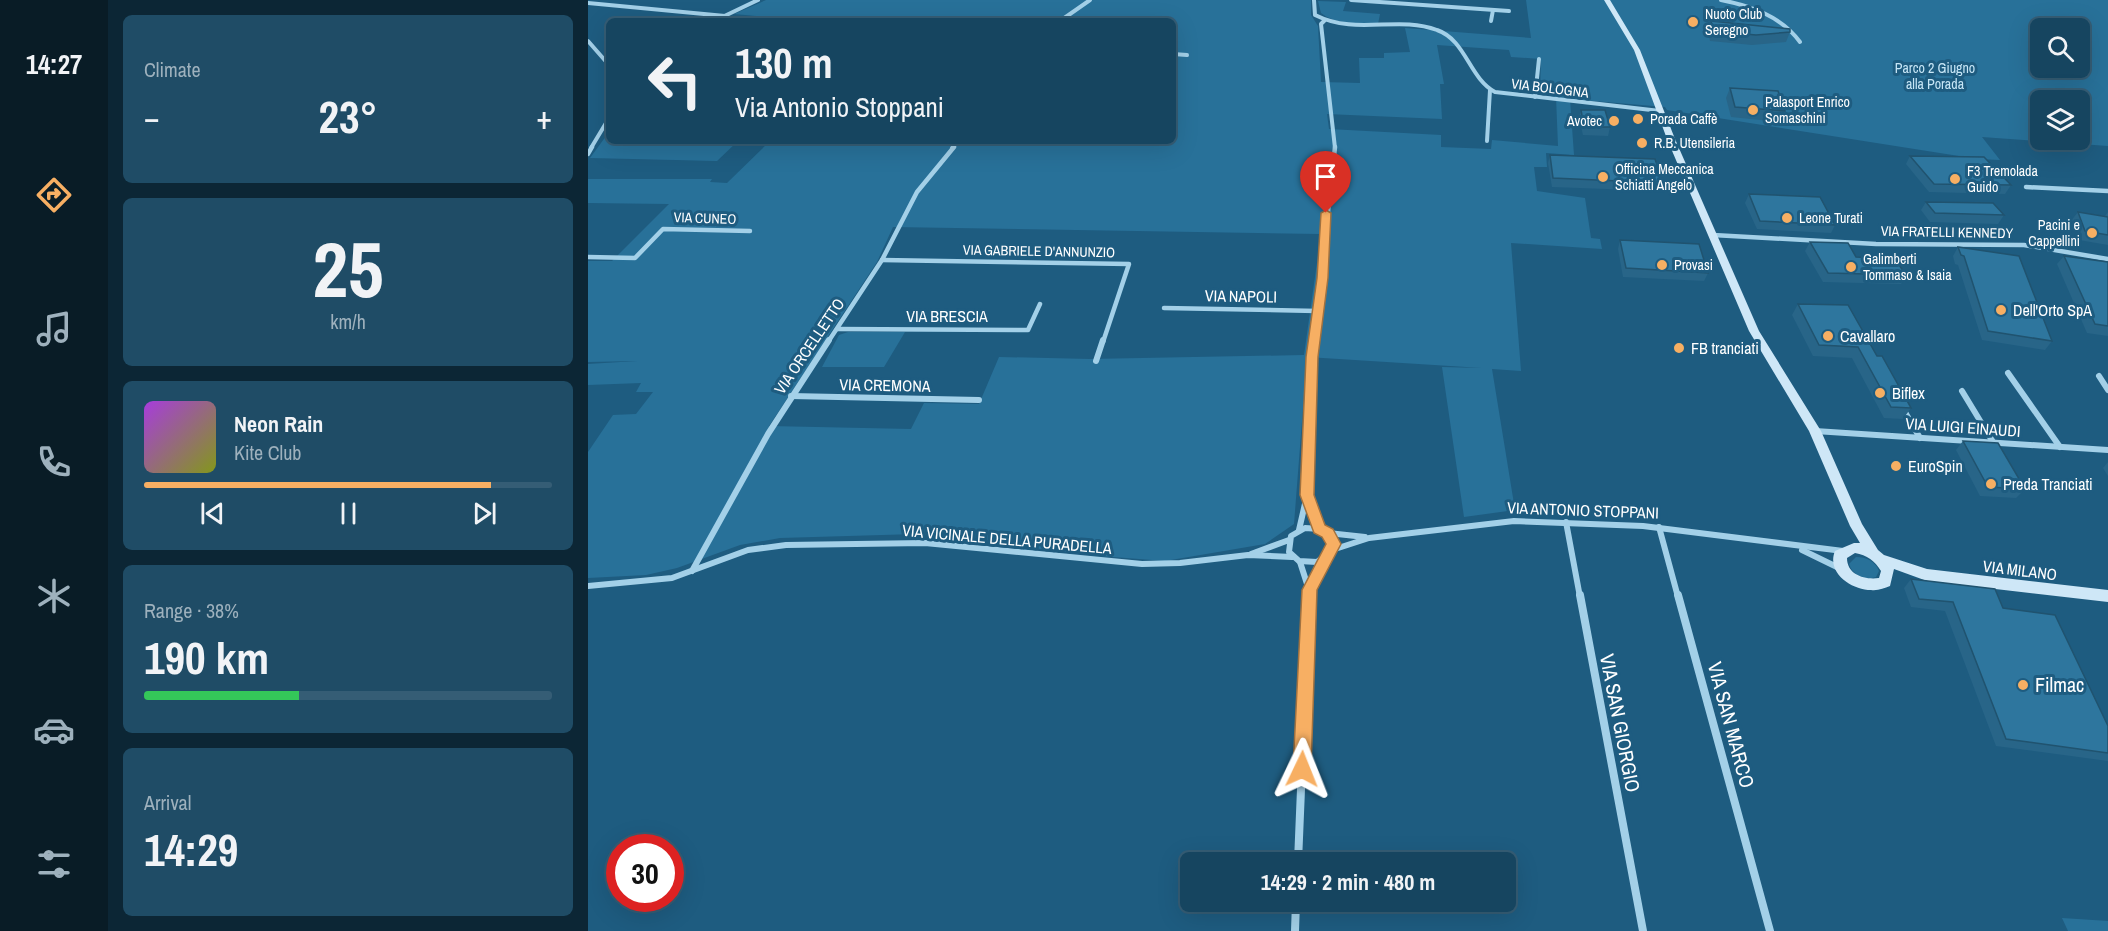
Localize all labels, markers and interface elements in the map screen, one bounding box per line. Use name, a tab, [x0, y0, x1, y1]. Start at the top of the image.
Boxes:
place label: Nuoto Club Seregno	[1705, 5, 1762, 39]
marker: Nuoto Club Seregno	[1686, 15, 1700, 29]
map controls	[2030, 18, 2090, 150]
button: search	[2030, 18, 2090, 78]
text: 130 m	[735, 35, 833, 91]
icon: left	[636, 42, 714, 120]
text: 14:27	[26, 46, 82, 82]
text: Climate	[144, 56, 201, 83]
park label: Parco 2 Giugno alla Porada	[1895, 59, 1975, 93]
street label: VIA BOLOGNA	[1510, 74, 1590, 102]
text: 23°	[318, 86, 378, 147]
text: Via Antonio Stoppani	[735, 89, 944, 125]
button: layers	[2030, 90, 2090, 150]
place label: Palasport Enrico Somaschini	[1765, 93, 1850, 127]
text: −	[144, 95, 160, 139]
text: +	[536, 95, 552, 139]
marker: Palasport Enrico Somaschini	[1746, 103, 1760, 117]
place label: Porada Caffè	[1650, 110, 1717, 128]
place label: Avotec	[1566, 112, 1602, 130]
marker: Porada Caffè	[1631, 112, 1645, 126]
marker: Avotec	[1607, 114, 1621, 128]
place label: R.B. Utensileria	[1654, 134, 1736, 152]
marker: R.B. Utensileria	[1635, 136, 1649, 150]
pin	[1300, 151, 1351, 213]
icon: arrive	[1309, 160, 1342, 193]
place label: Officina Meccanica Schiatti Angelo	[1615, 160, 1714, 194]
place label: F3 Tremolada Guido	[1967, 162, 2038, 196]
marker: Officina Meccanica Schiatti Angelo	[1596, 170, 1610, 184]
marker: F3 Tremolada Guido	[1948, 172, 1962, 186]
icon: directions	[33, 174, 75, 216]
street label: VIA CUNEO	[673, 208, 737, 228]
place label: Leone Turati	[1799, 209, 1863, 227]
marker: Leone Turati	[1780, 211, 1794, 225]
text: 25	[312, 216, 384, 321]
place label: Pacini e Cappellini	[2028, 216, 2080, 250]
street label: VIA FRATELLI KENNEDY	[1881, 222, 2014, 242]
marker: Pacini e Cappellini	[2085, 226, 2099, 240]
street label: VIA GABRIELE D'ANNUNZIO	[963, 241, 1115, 261]
place label: Galimberti Tommaso & Isaia	[1863, 250, 1952, 284]
place label: Provasi	[1674, 256, 1713, 274]
marker: Provasi	[1655, 258, 1669, 272]
marker: Galimberti Tommaso & Isaia	[1844, 260, 1858, 274]
street label: VIA NAPOLI	[1205, 284, 1277, 308]
street label: VIA ORCELLETTO	[769, 294, 849, 398]
place label: Dell'Orto SpA	[2013, 299, 2092, 321]
marker: Dell'Orto SpA	[1994, 303, 2008, 317]
street label: VIA BRESCIA	[906, 305, 988, 327]
icon: music	[33, 308, 75, 350]
text: km/h	[330, 308, 366, 335]
place label: Cavallaro	[1840, 325, 1895, 347]
marker: Cavallaro	[1821, 329, 1835, 343]
place label: FB tranciati	[1691, 337, 1759, 359]
marker: FB tranciati	[1672, 341, 1686, 355]
street label: VIA CREMONA	[839, 373, 931, 397]
place label: Biflex	[1892, 382, 1925, 404]
marker: Biflex	[1873, 386, 1887, 400]
text: Neon Rain	[234, 409, 323, 439]
street label: VIA LUIGI EINAUDI	[1905, 412, 2021, 442]
text: Kite Club	[234, 439, 301, 466]
icon: phone	[33, 441, 75, 483]
place label: EuroSpin	[1908, 455, 1963, 477]
marker: EuroSpin	[1889, 459, 1903, 473]
place label: Preda Tranciati	[2003, 473, 2093, 495]
marker: Preda Tranciati	[1984, 477, 1998, 491]
street label: VIA ANTONIO STOPPANI	[1507, 496, 1659, 524]
icon: previous	[196, 497, 229, 530]
icon: pause	[332, 497, 365, 530]
icon: next	[468, 497, 501, 530]
street label: VIA VICINALE DELLA PURADELLA	[901, 519, 1113, 559]
street label: VIA MILANO	[1982, 555, 2058, 585]
icon: climate	[33, 575, 75, 617]
text: Range · 38%	[144, 597, 239, 624]
text: 190 km	[144, 627, 269, 688]
street label: VIA SAN GIORGIO	[1594, 651, 1647, 794]
street label: VIA SAN MARCO	[1702, 659, 1761, 791]
place label: Filmac	[2035, 671, 2084, 698]
marker: Filmac	[2016, 678, 2030, 692]
icon: car	[33, 709, 75, 751]
position arrow	[1270, 737, 1334, 801]
text: Arrival	[144, 789, 191, 816]
text: 14:29	[144, 819, 238, 880]
speed limit sign: 30	[606, 834, 684, 912]
icon: filters	[33, 843, 75, 885]
text: 14:29 · 2 min · 480 m	[1261, 867, 1435, 897]

